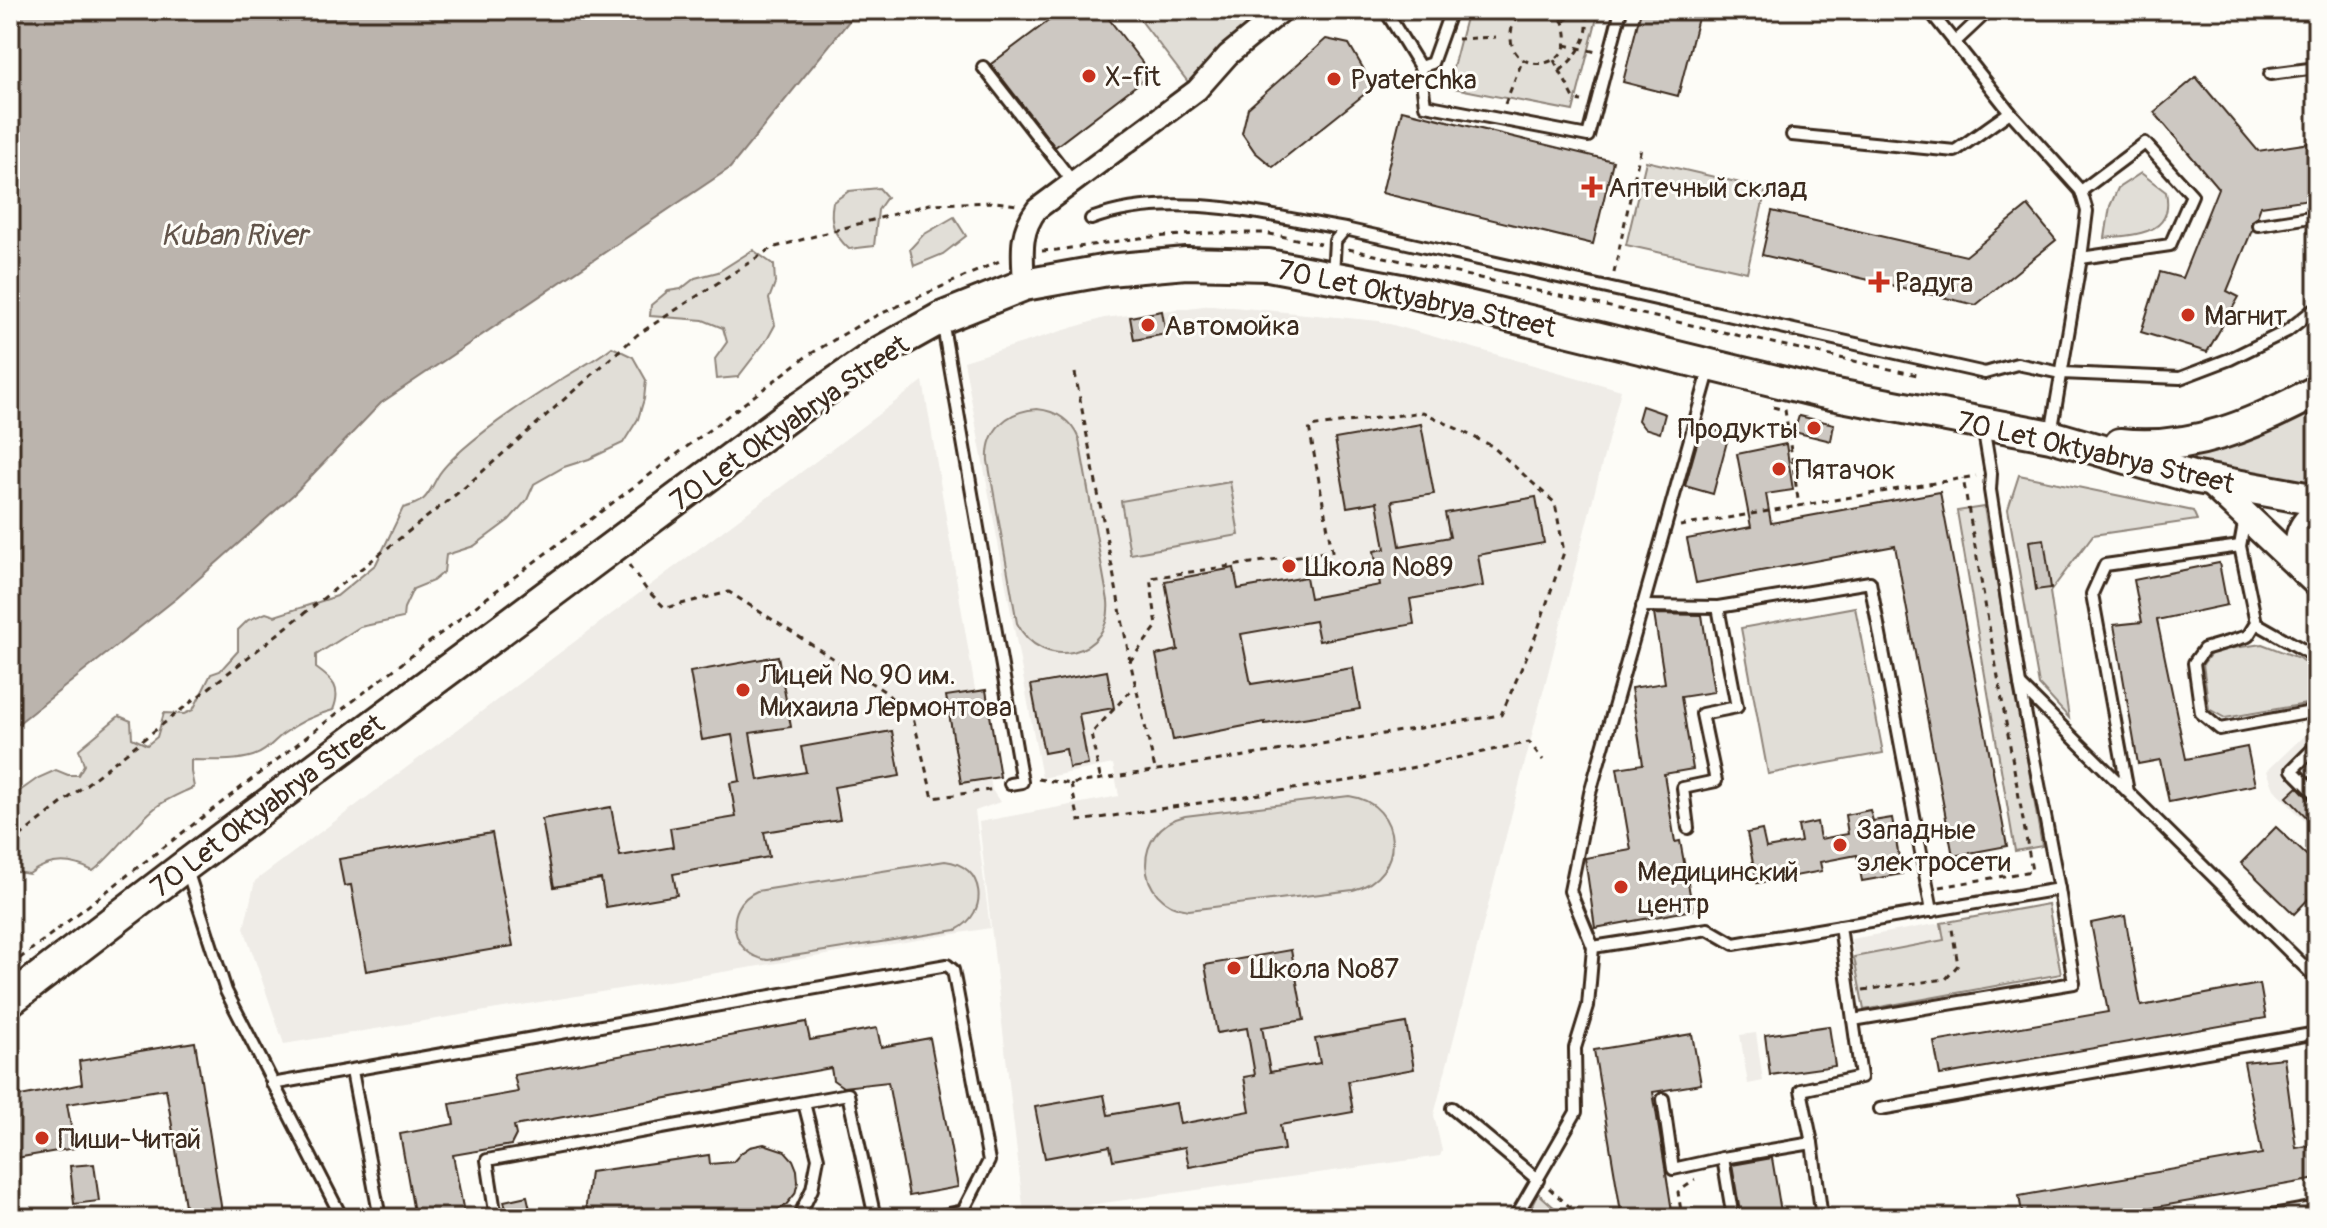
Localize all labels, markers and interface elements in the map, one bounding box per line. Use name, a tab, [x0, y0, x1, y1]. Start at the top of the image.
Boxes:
place label: X-fit	[1105, 60, 1161, 95]
place label: Pyaterchka	[1350, 63, 1477, 98]
marker: X-fit	[1080, 67, 1098, 85]
marker: Pyaterchka	[1325, 70, 1343, 88]
place label: Аптечный склад	[1608, 171, 1807, 206]
marker: Аптечный склад	[1583, 178, 1601, 196]
water label: Kuban River	[160, 217, 311, 254]
street label: 70 Let Oktyabrya Street	[1274, 253, 1560, 346]
place label: Радуга	[1895, 266, 1973, 301]
marker: Радуга	[1870, 273, 1888, 291]
place label: Магнит	[2204, 299, 2287, 334]
marker: Магнит	[2179, 306, 2197, 324]
place label: Автомойка	[1164, 309, 1299, 344]
marker: Автомойка	[1139, 316, 1157, 334]
street label: 70 Let Oktyabrya Street	[664, 327, 917, 519]
street label: 70 Let Oktyabrya Street	[1954, 405, 2238, 503]
place label: Продукты	[1678, 412, 1798, 447]
marker: Продукты	[1805, 419, 1823, 437]
place label: Пятачок	[1795, 453, 1896, 488]
marker: Пятачок	[1770, 460, 1788, 478]
place label: Школа №89	[1305, 550, 1454, 585]
marker: Школа №89	[1280, 557, 1298, 575]
place label: Лицей № 90 им. Михаила Лермонтова	[758, 658, 1012, 725]
marker: Лицей № 90 им. Михаила Лермонтова	[734, 681, 752, 699]
street label: 70 Let Oktyabrya Street	[144, 707, 392, 905]
place label: Западные электросети	[1856, 813, 2011, 880]
marker: Западные электросети	[1831, 836, 1849, 854]
place label: Медицинский центр	[1637, 855, 1799, 922]
marker: Медицинский центр	[1612, 878, 1630, 896]
place label: Школа №87	[1250, 952, 1399, 987]
marker: Школа №87	[1225, 959, 1243, 977]
place label: Пиши-Читай	[58, 1122, 201, 1157]
marker: Пиши-Читай	[33, 1129, 51, 1147]

